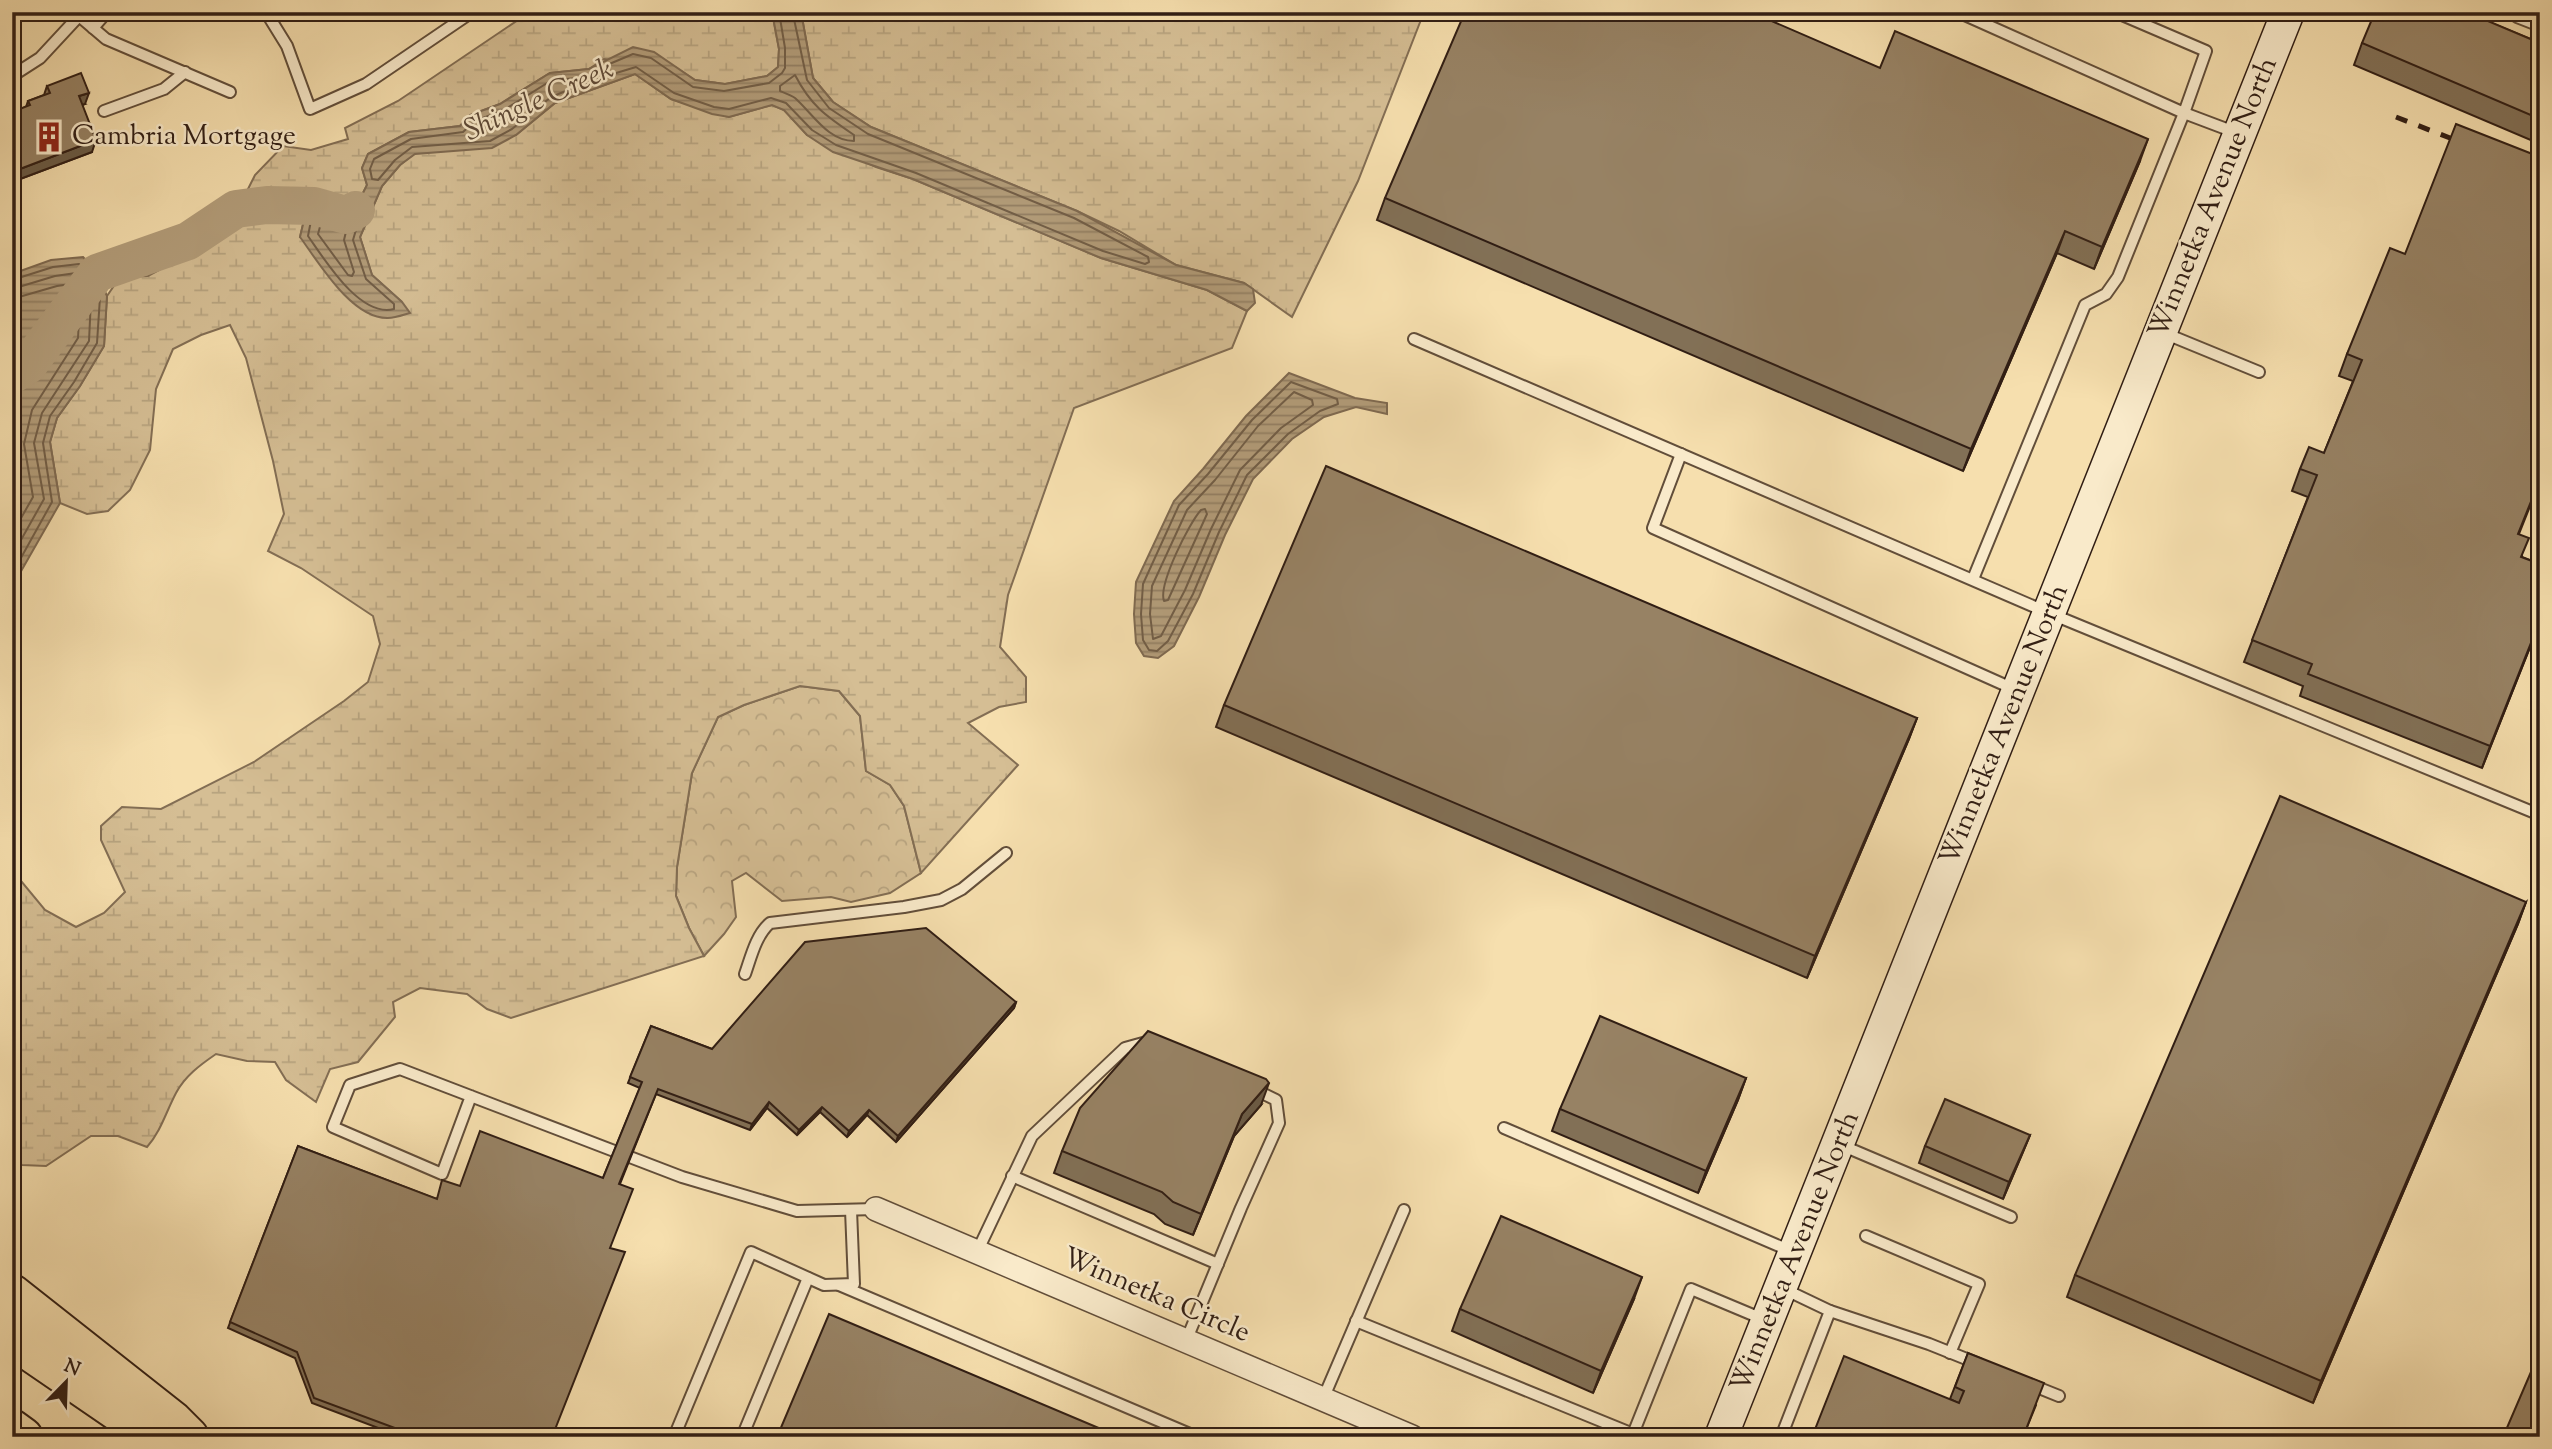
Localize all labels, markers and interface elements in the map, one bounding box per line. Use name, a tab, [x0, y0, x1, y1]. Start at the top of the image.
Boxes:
water label: Shingle Creek	[457, 49, 621, 153]
street label: Winnetka Avenue North	[2139, 51, 2289, 345]
place label: Cambria Mortgage	[72, 117, 296, 157]
building icon: Cambria Mortgage	[32, 120, 66, 154]
street label: Winnetka Avenue North	[1930, 578, 2080, 872]
street label: Winnetka Avenue North	[1721, 1105, 1871, 1399]
street label: Winnetka Circle	[1056, 1238, 1256, 1354]
north arrow	[32, 1348, 102, 1418]
text: N	[59, 1353, 84, 1384]

